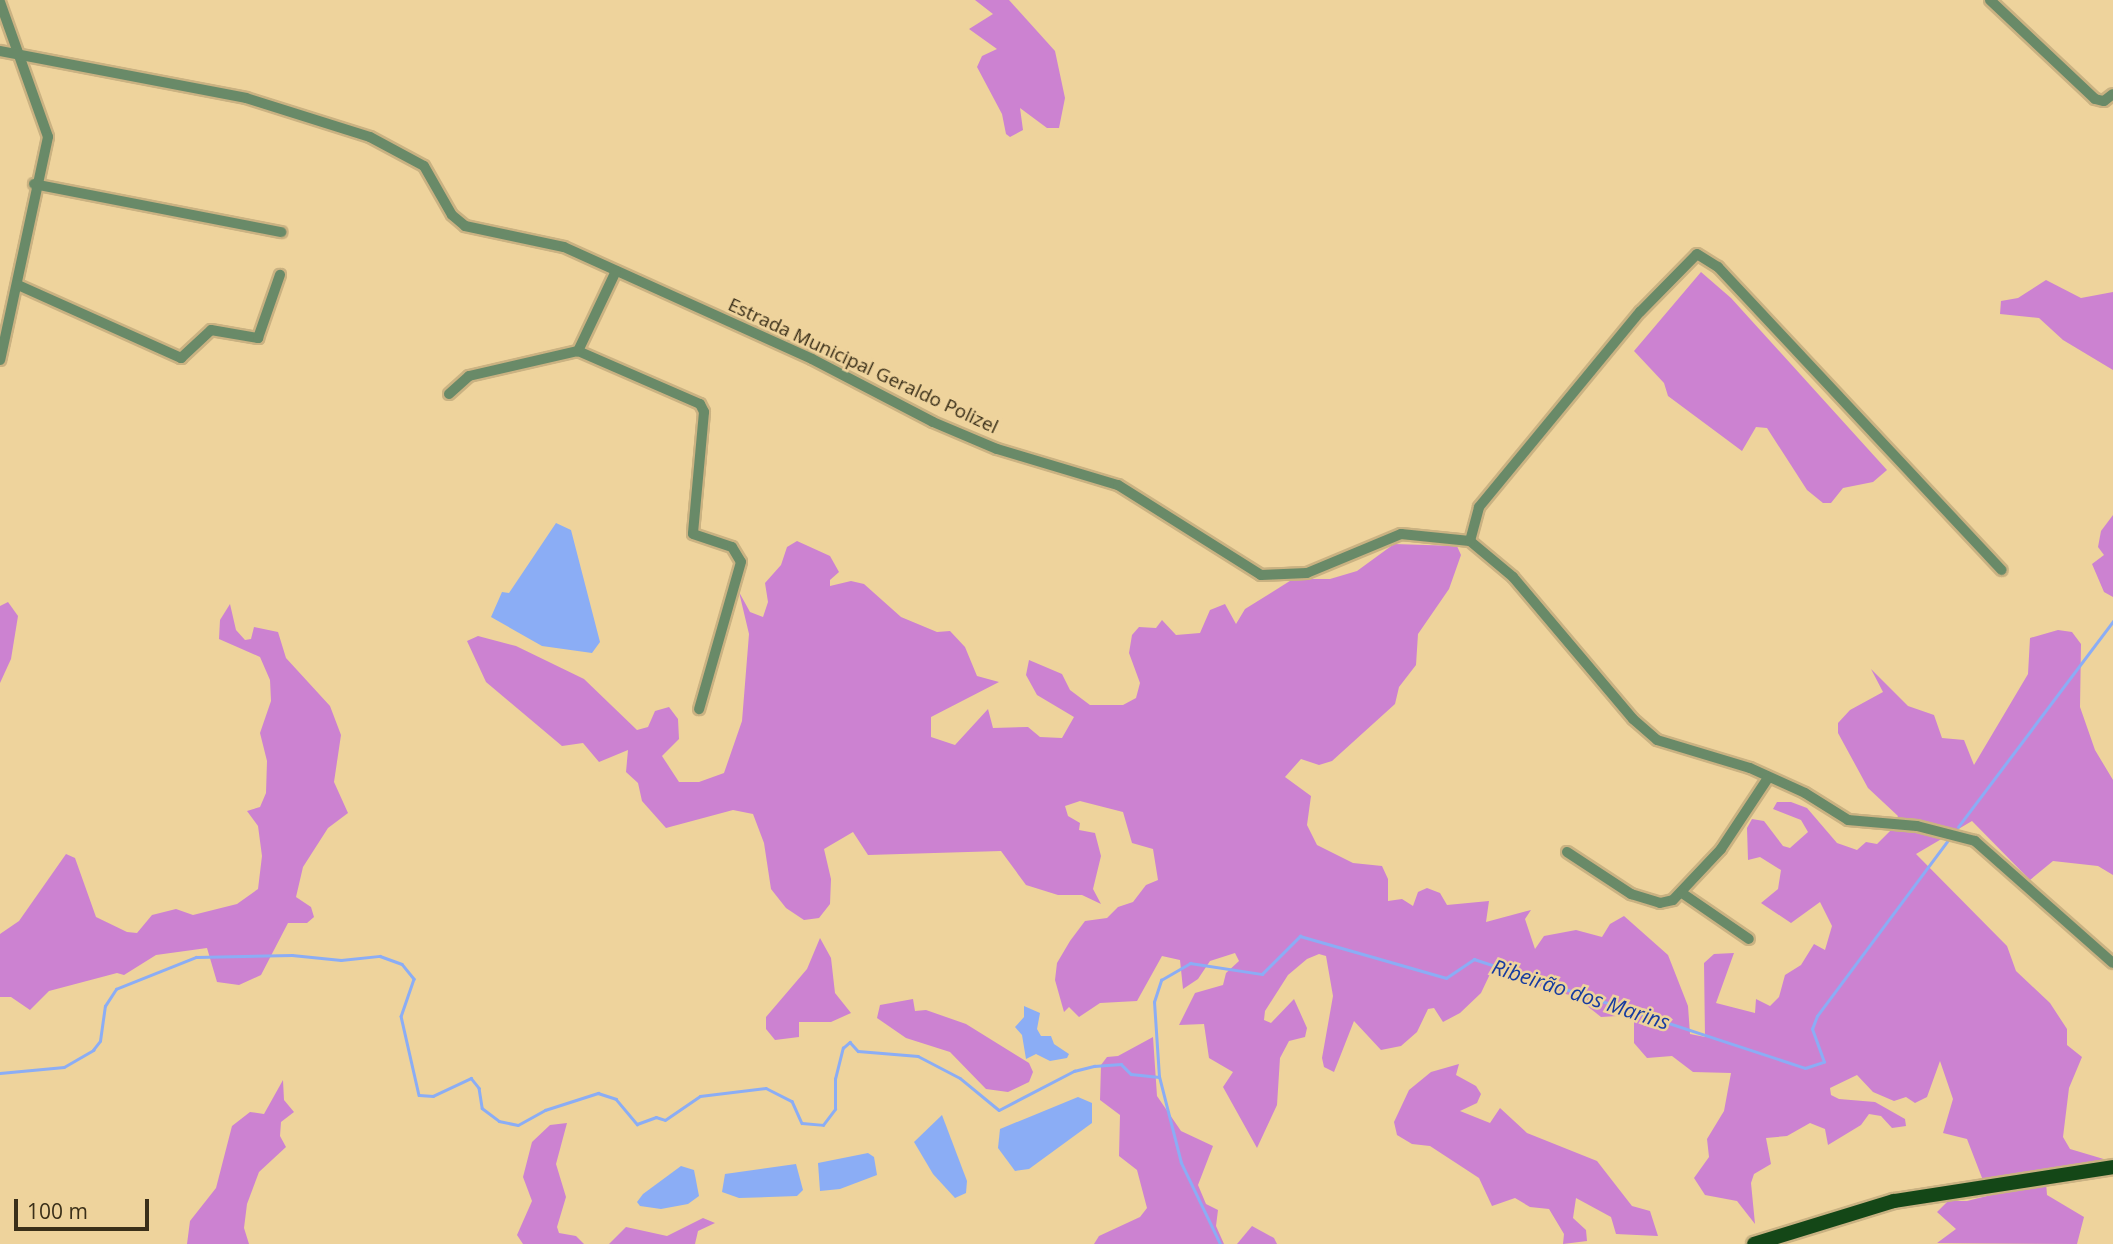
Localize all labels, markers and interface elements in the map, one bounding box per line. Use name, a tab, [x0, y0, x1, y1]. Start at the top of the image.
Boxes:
street label: Estrada Municipal Geraldo Polizel	[724, 293, 1002, 439]
water label: Ribeirão dos Marins	[1489, 953, 1673, 1035]
scale bar	[18, 1184, 152, 1228]
text: 100 m	[27, 1197, 88, 1225]

